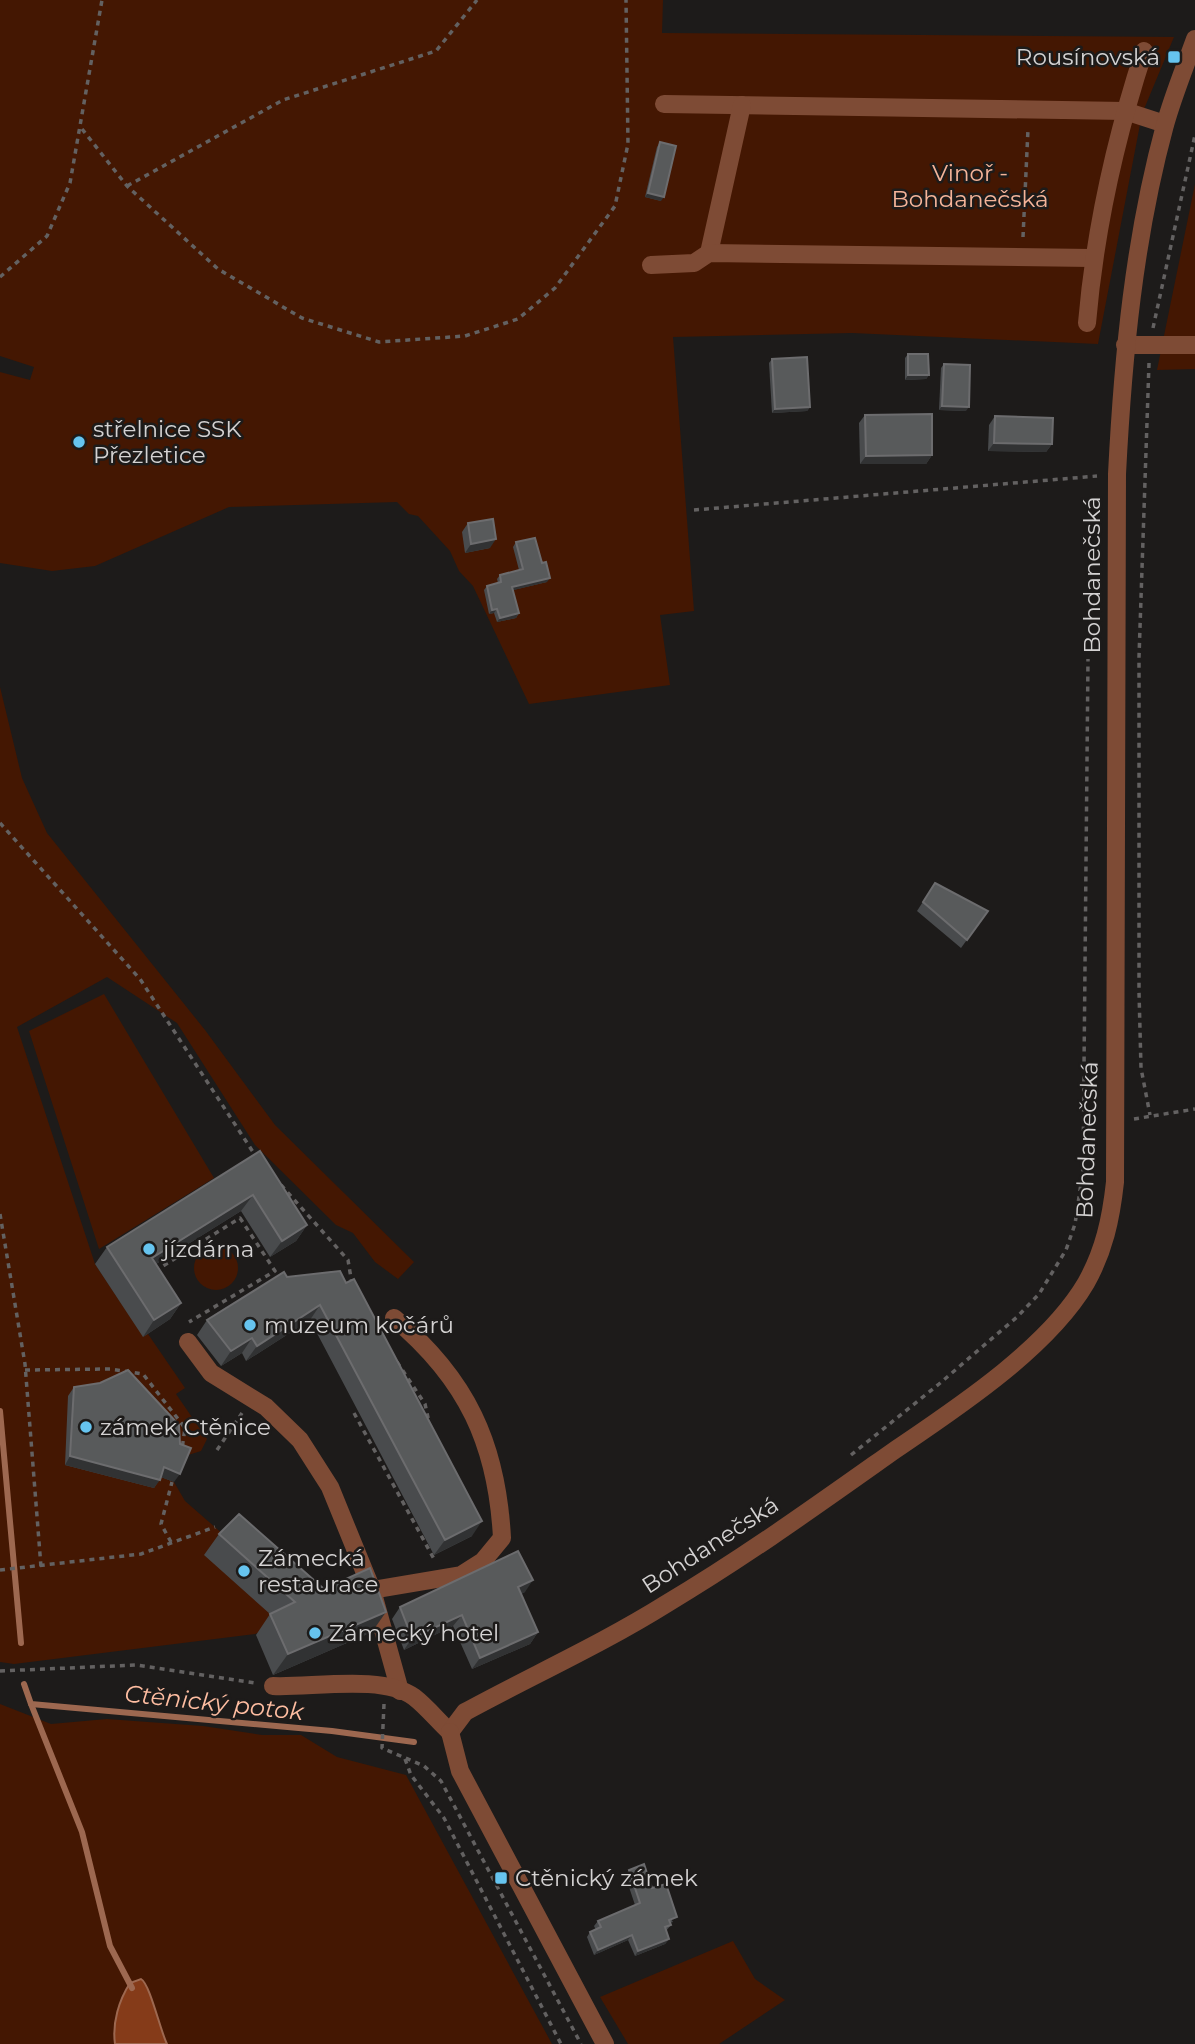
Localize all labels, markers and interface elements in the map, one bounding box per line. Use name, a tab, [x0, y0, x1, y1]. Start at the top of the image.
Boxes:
place label: Rousínovská	[1016, 43, 1160, 71]
marker: Rousínovská	[1166, 49, 1182, 65]
park label: Vinoř - Bohdanečská	[891, 159, 1049, 213]
place label: střelnice SSK Přezletice	[93, 415, 242, 469]
marker: střelnice SSK Přezletice	[71, 434, 87, 450]
street label: Bohdanečská	[1078, 496, 1106, 654]
street label: Bohdanečská	[1070, 1061, 1104, 1219]
place label: jízdárna	[160, 1235, 254, 1263]
marker: jízdárna	[141, 1241, 157, 1257]
place label: muzeum kočárů	[264, 1311, 454, 1339]
marker: muzeum kočárů	[242, 1317, 258, 1333]
place label: zámek Ctěnice	[100, 1413, 271, 1441]
marker: zámek Ctěnice	[78, 1419, 94, 1435]
street label: Bohdanečská	[636, 1490, 784, 1600]
place label: Zámecká restaurace	[258, 1544, 378, 1598]
marker: Zámecká restaurace	[236, 1563, 252, 1579]
place label: Zámecký hotel	[329, 1619, 499, 1647]
marker: Zámecký hotel	[307, 1625, 323, 1641]
water label: Ctěnický potok	[123, 1679, 307, 1727]
place label: Ctěnický zámek	[515, 1864, 698, 1892]
marker: Ctěnický zámek	[493, 1870, 509, 1886]

